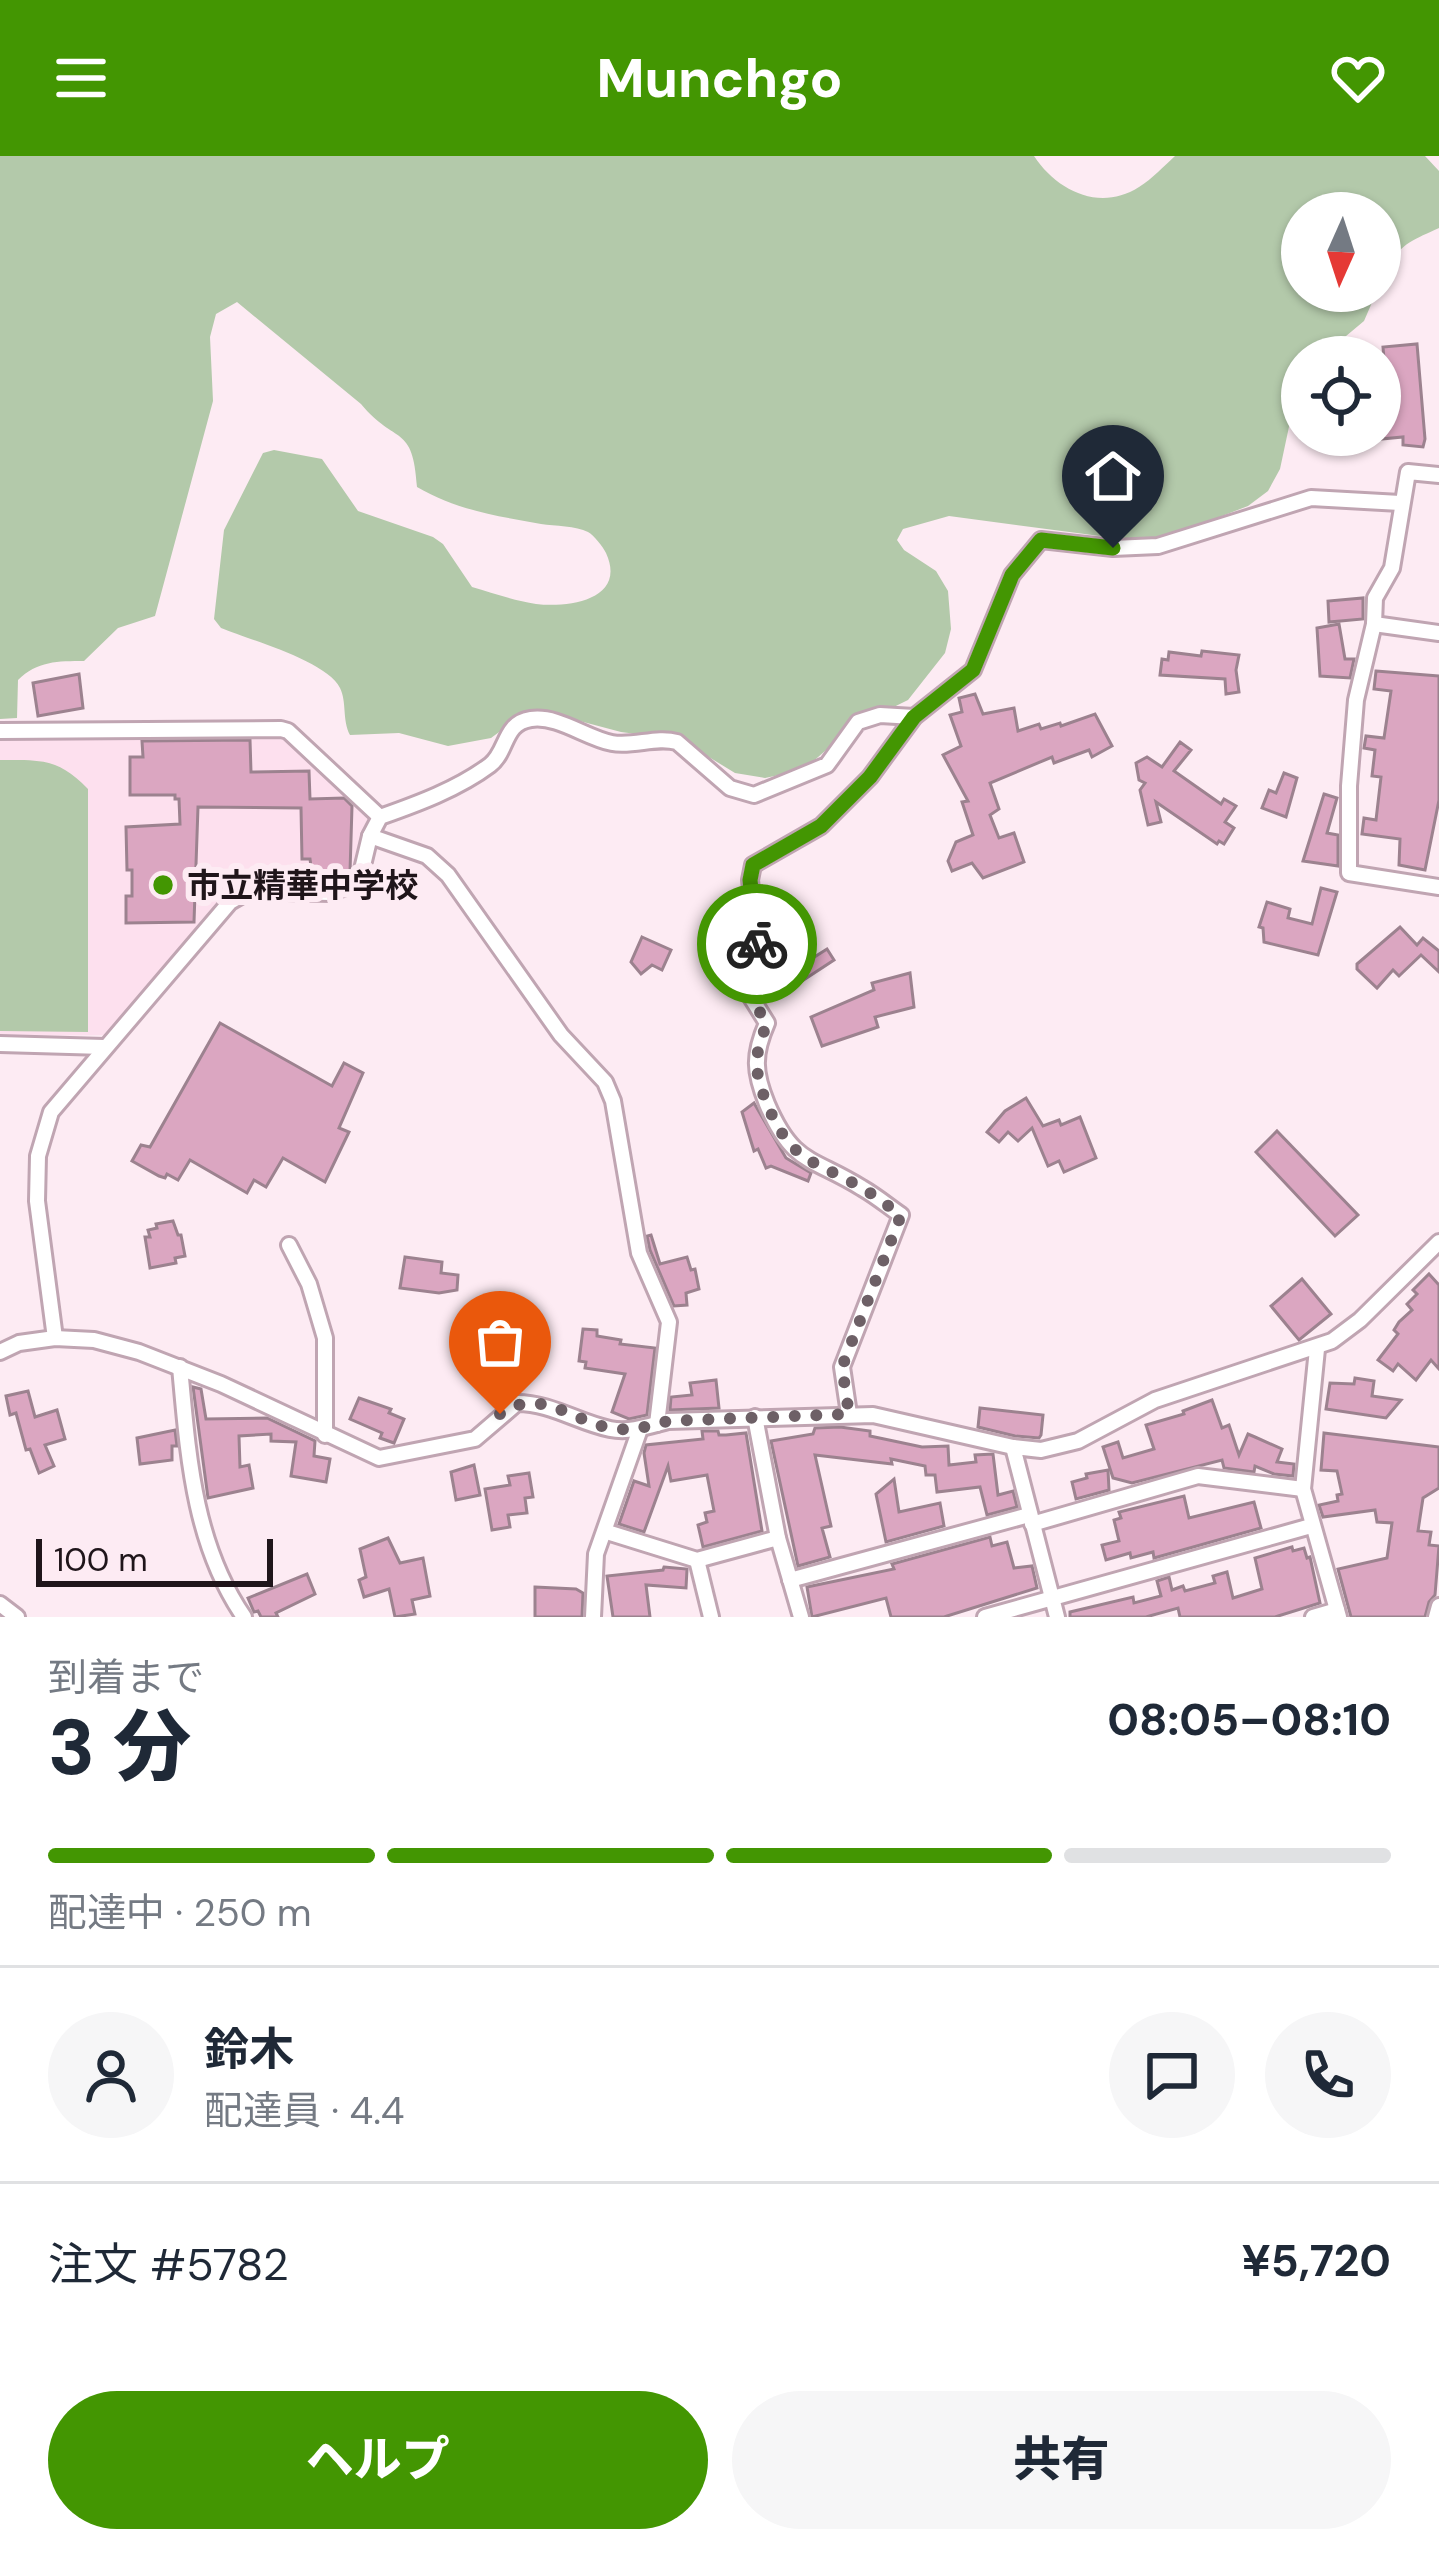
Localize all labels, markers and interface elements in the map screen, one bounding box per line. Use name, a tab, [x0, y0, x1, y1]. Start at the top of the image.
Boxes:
text: Munchgo	[596, 43, 843, 114]
icon: menu	[48, 45, 114, 111]
icon: heart	[1325, 45, 1391, 111]
north arrow	[1281, 192, 1401, 312]
map controls	[1281, 192, 1401, 456]
button: locate	[1281, 336, 1401, 456]
pin	[1062, 425, 1164, 548]
icon: home	[1080, 443, 1146, 509]
place label: 市立精華中学校	[187, 864, 418, 907]
marker: 市立精華中学校	[150, 872, 176, 898]
courier	[697, 884, 817, 1004]
icon: bike	[724, 911, 790, 977]
pin	[449, 1291, 551, 1414]
icon: bag	[467, 1309, 533, 1375]
scale bar	[36, 1533, 273, 1586]
text: 100 m	[54, 1538, 148, 1581]
text: 到着まで	[48, 1652, 204, 1703]
text: 08:05–08:10	[1107, 1690, 1391, 1749]
text: 3 分	[48, 1697, 191, 1798]
text: 配達中 · 250 m	[48, 1887, 312, 1938]
button: person	[48, 2012, 174, 2138]
button: chat	[1109, 2012, 1235, 2138]
button: phone	[1265, 2012, 1391, 2138]
text: 鈴木	[204, 2020, 294, 2079]
text: 配達員 · 4.4	[204, 2085, 405, 2136]
text: ¥5,720	[1242, 2231, 1391, 2290]
text: 注文 #5782	[48, 2235, 289, 2294]
button: ヘルプ	[48, 2391, 708, 2529]
button: 共有	[732, 2391, 1391, 2529]

